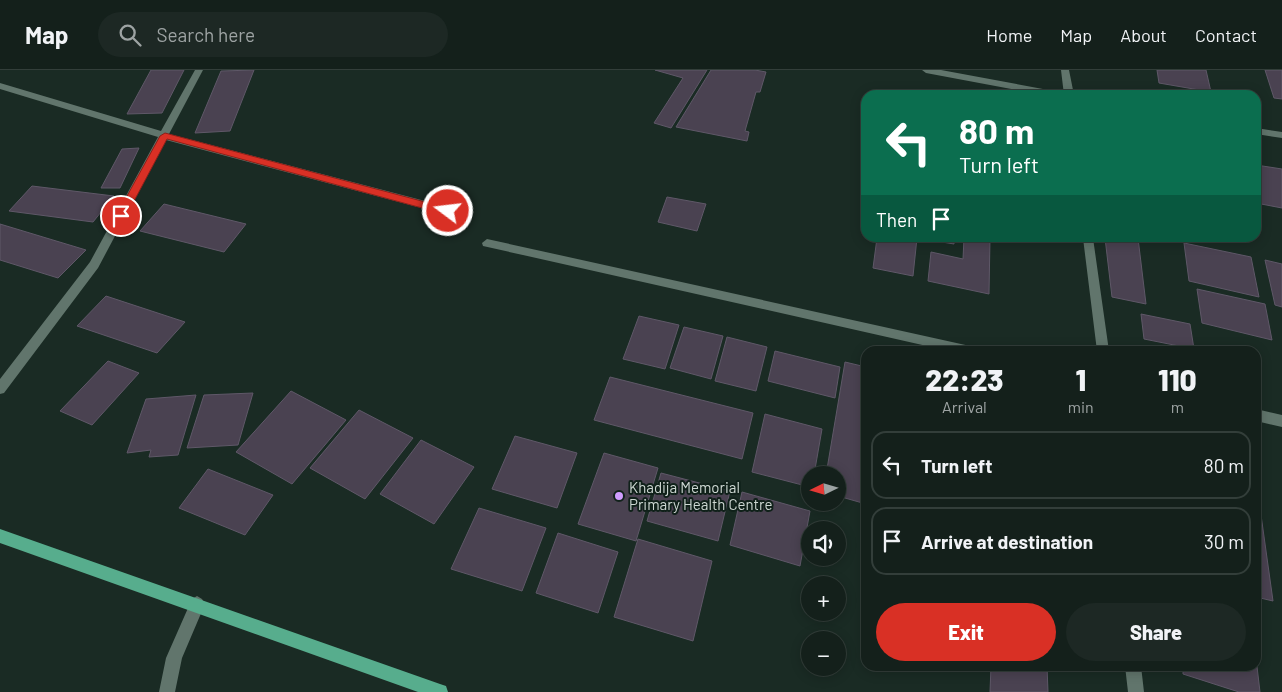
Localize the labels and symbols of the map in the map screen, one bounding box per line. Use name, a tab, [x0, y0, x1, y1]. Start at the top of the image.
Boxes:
position arrow	[421, 184, 473, 236]
pin	[100, 195, 142, 237]
north arrow	[801, 466, 846, 511]
place label: Khadija Memorial Primary Health Centre	[629, 478, 772, 513]
marker: Khadija Memorial Primary Health Centre	[613, 490, 625, 502]

